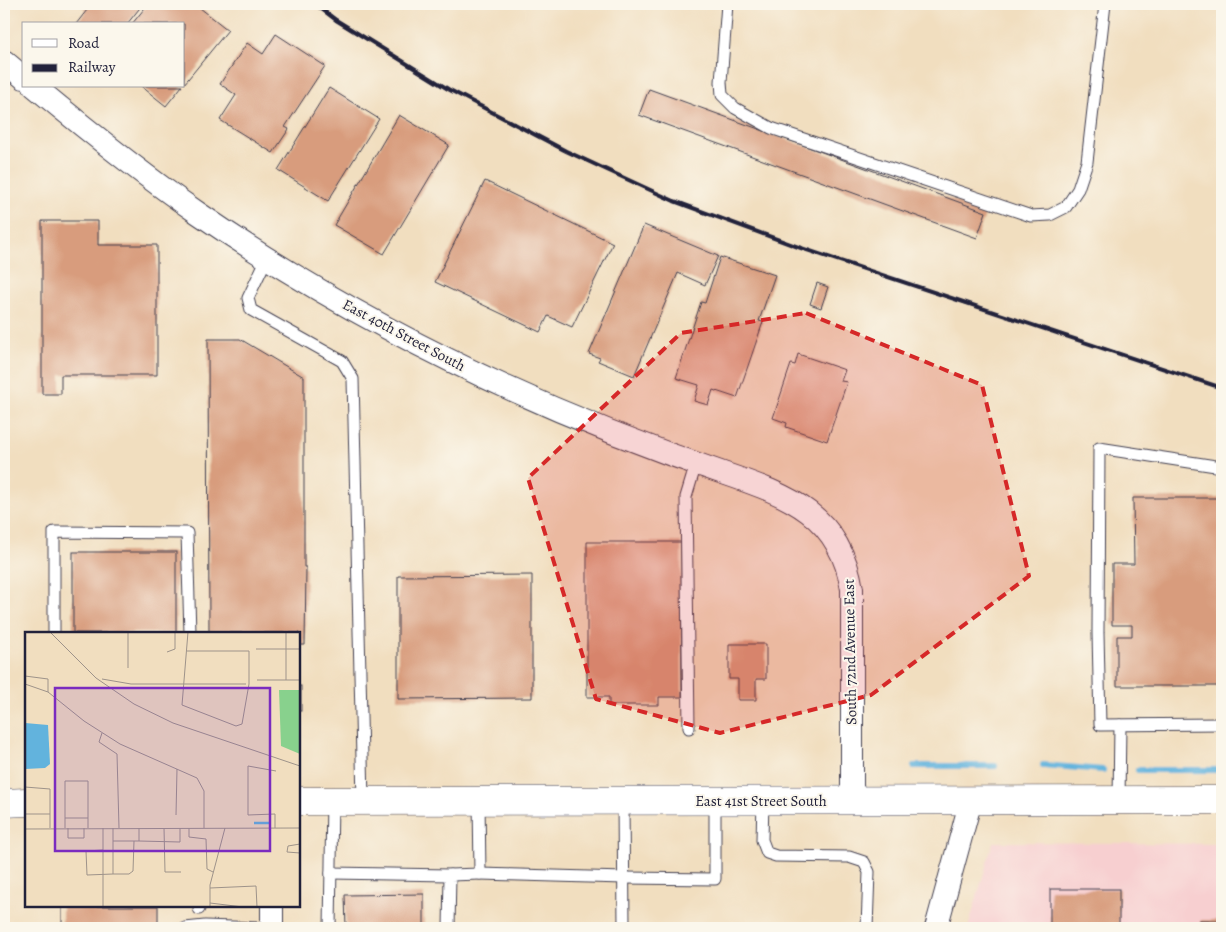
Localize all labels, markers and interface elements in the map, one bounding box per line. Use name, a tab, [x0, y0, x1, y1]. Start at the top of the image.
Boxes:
legend	[22, 22, 185, 88]
text: Road	[68, 33, 100, 53]
text: Railway	[68, 57, 116, 77]
street label: East 40th Street South	[339, 294, 469, 376]
street label: South 72nd Avenue East	[839, 579, 861, 725]
inset map	[25, 632, 300, 907]
street label: East 41st Street South	[695, 791, 827, 811]

